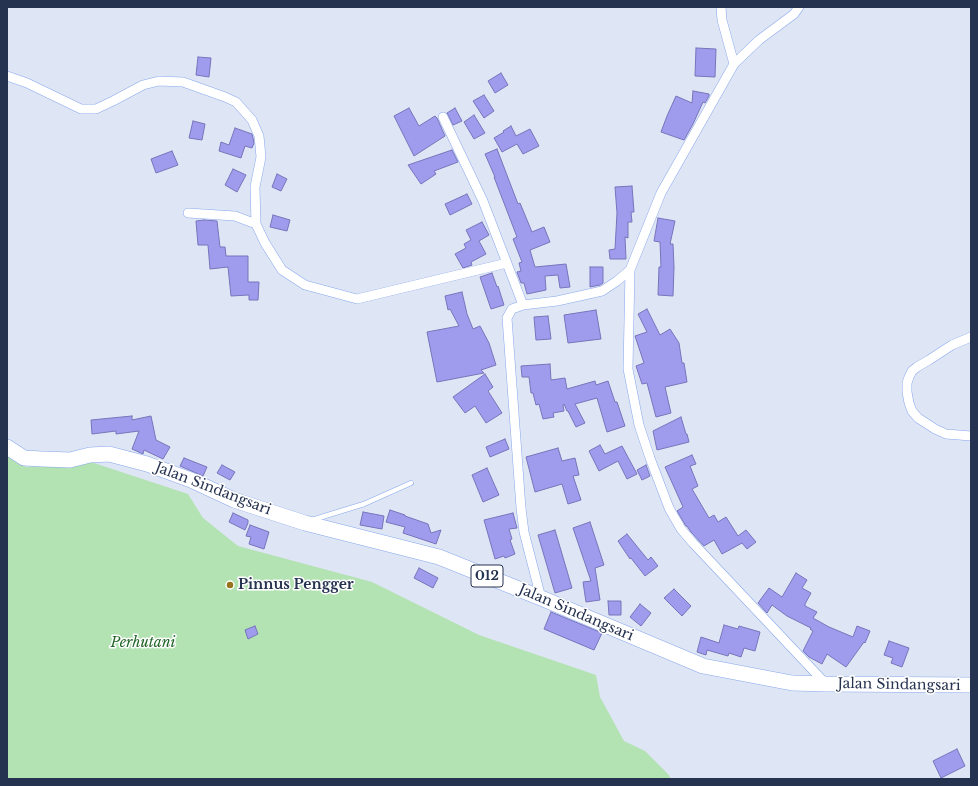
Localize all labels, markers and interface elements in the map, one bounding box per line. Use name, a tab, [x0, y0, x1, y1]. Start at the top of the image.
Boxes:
street label: Jalan Sindangsari	[153, 459, 273, 519]
road number: 012	[471, 565, 503, 587]
place label: Pinnus Pengger	[238, 577, 354, 593]
marker: Pinnus Pengger	[225, 580, 235, 590]
street label: Jalan Sindangsari	[516, 581, 636, 645]
park label: Perhutani	[111, 635, 175, 651]
street label: Jalan Sindangsari	[837, 676, 961, 694]

